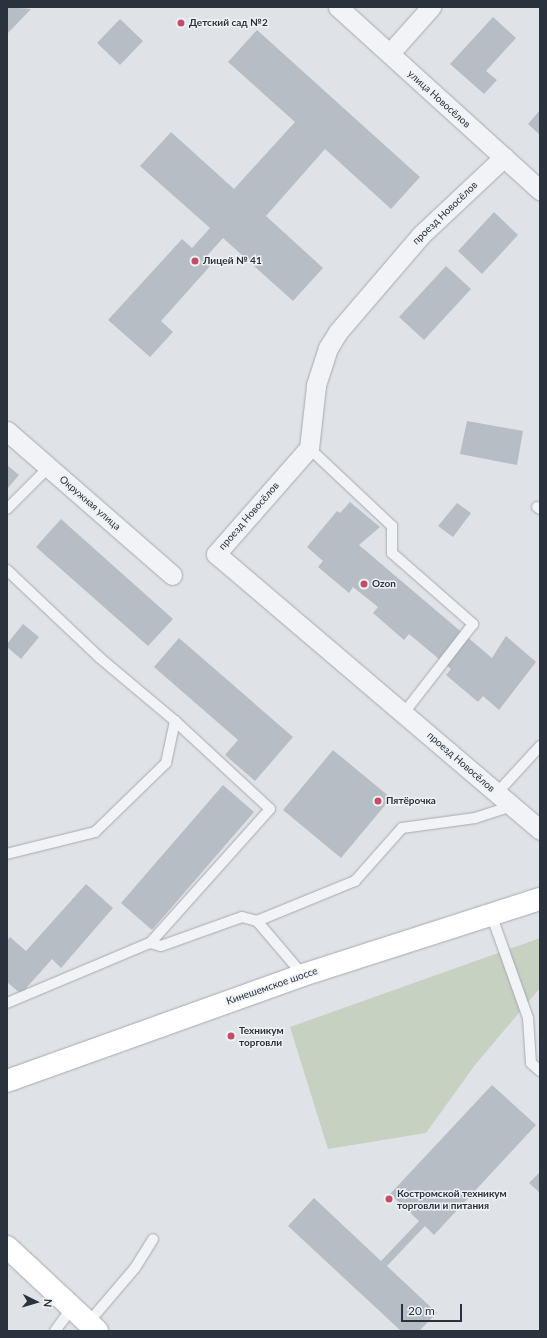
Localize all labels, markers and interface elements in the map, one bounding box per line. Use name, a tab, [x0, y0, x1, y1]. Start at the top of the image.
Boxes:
place label: Детский сад №2	[189, 17, 268, 29]
marker: Детский сад №2	[176, 18, 186, 28]
street label: улица Новосёлов	[405, 68, 473, 130]
street label: проезд Новосёлов	[410, 179, 480, 247]
place label: Лицей № 41	[203, 255, 262, 267]
marker: Лицей № 41	[190, 256, 200, 266]
street label: Окружная улица	[57, 473, 123, 533]
street label: проезд Новосёлов	[216, 480, 282, 552]
place label: Ozon	[372, 578, 396, 590]
marker: Ozon	[359, 579, 369, 589]
street label: проезд Новосёлов	[425, 729, 497, 795]
place label: Пятёрочка	[386, 795, 436, 807]
marker: Пятёрочка	[373, 796, 383, 806]
street label: Кинешемское шоссе	[225, 965, 319, 1007]
place label: Техникум торговли	[239, 1024, 284, 1048]
marker: Техникум торговли	[226, 1031, 236, 1041]
place label: Костромской техникум торговли и питания	[397, 1187, 507, 1210]
marker: Костромской техникум торговли и питания	[384, 1194, 394, 1204]
north arrow	[16, 1282, 56, 1322]
scale bar	[403, 1296, 464, 1322]
text: N	[42, 1298, 55, 1308]
text: 20 m	[408, 1303, 435, 1318]

